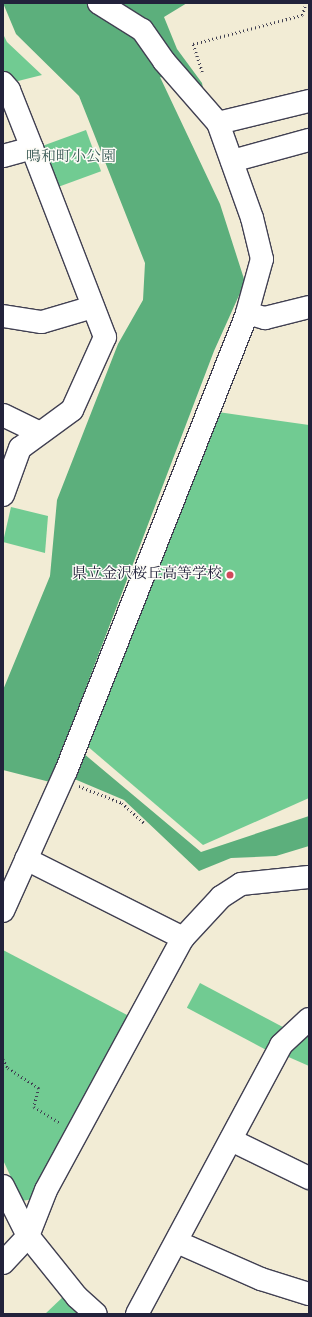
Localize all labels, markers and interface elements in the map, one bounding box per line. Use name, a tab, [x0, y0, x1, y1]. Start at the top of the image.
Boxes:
park label: 鳴和町小公園	[26, 149, 116, 167]
place label: 県立金沢桜丘高等学校	[72, 566, 222, 584]
marker: 県立金沢桜丘高等学校	[225, 570, 235, 580]

